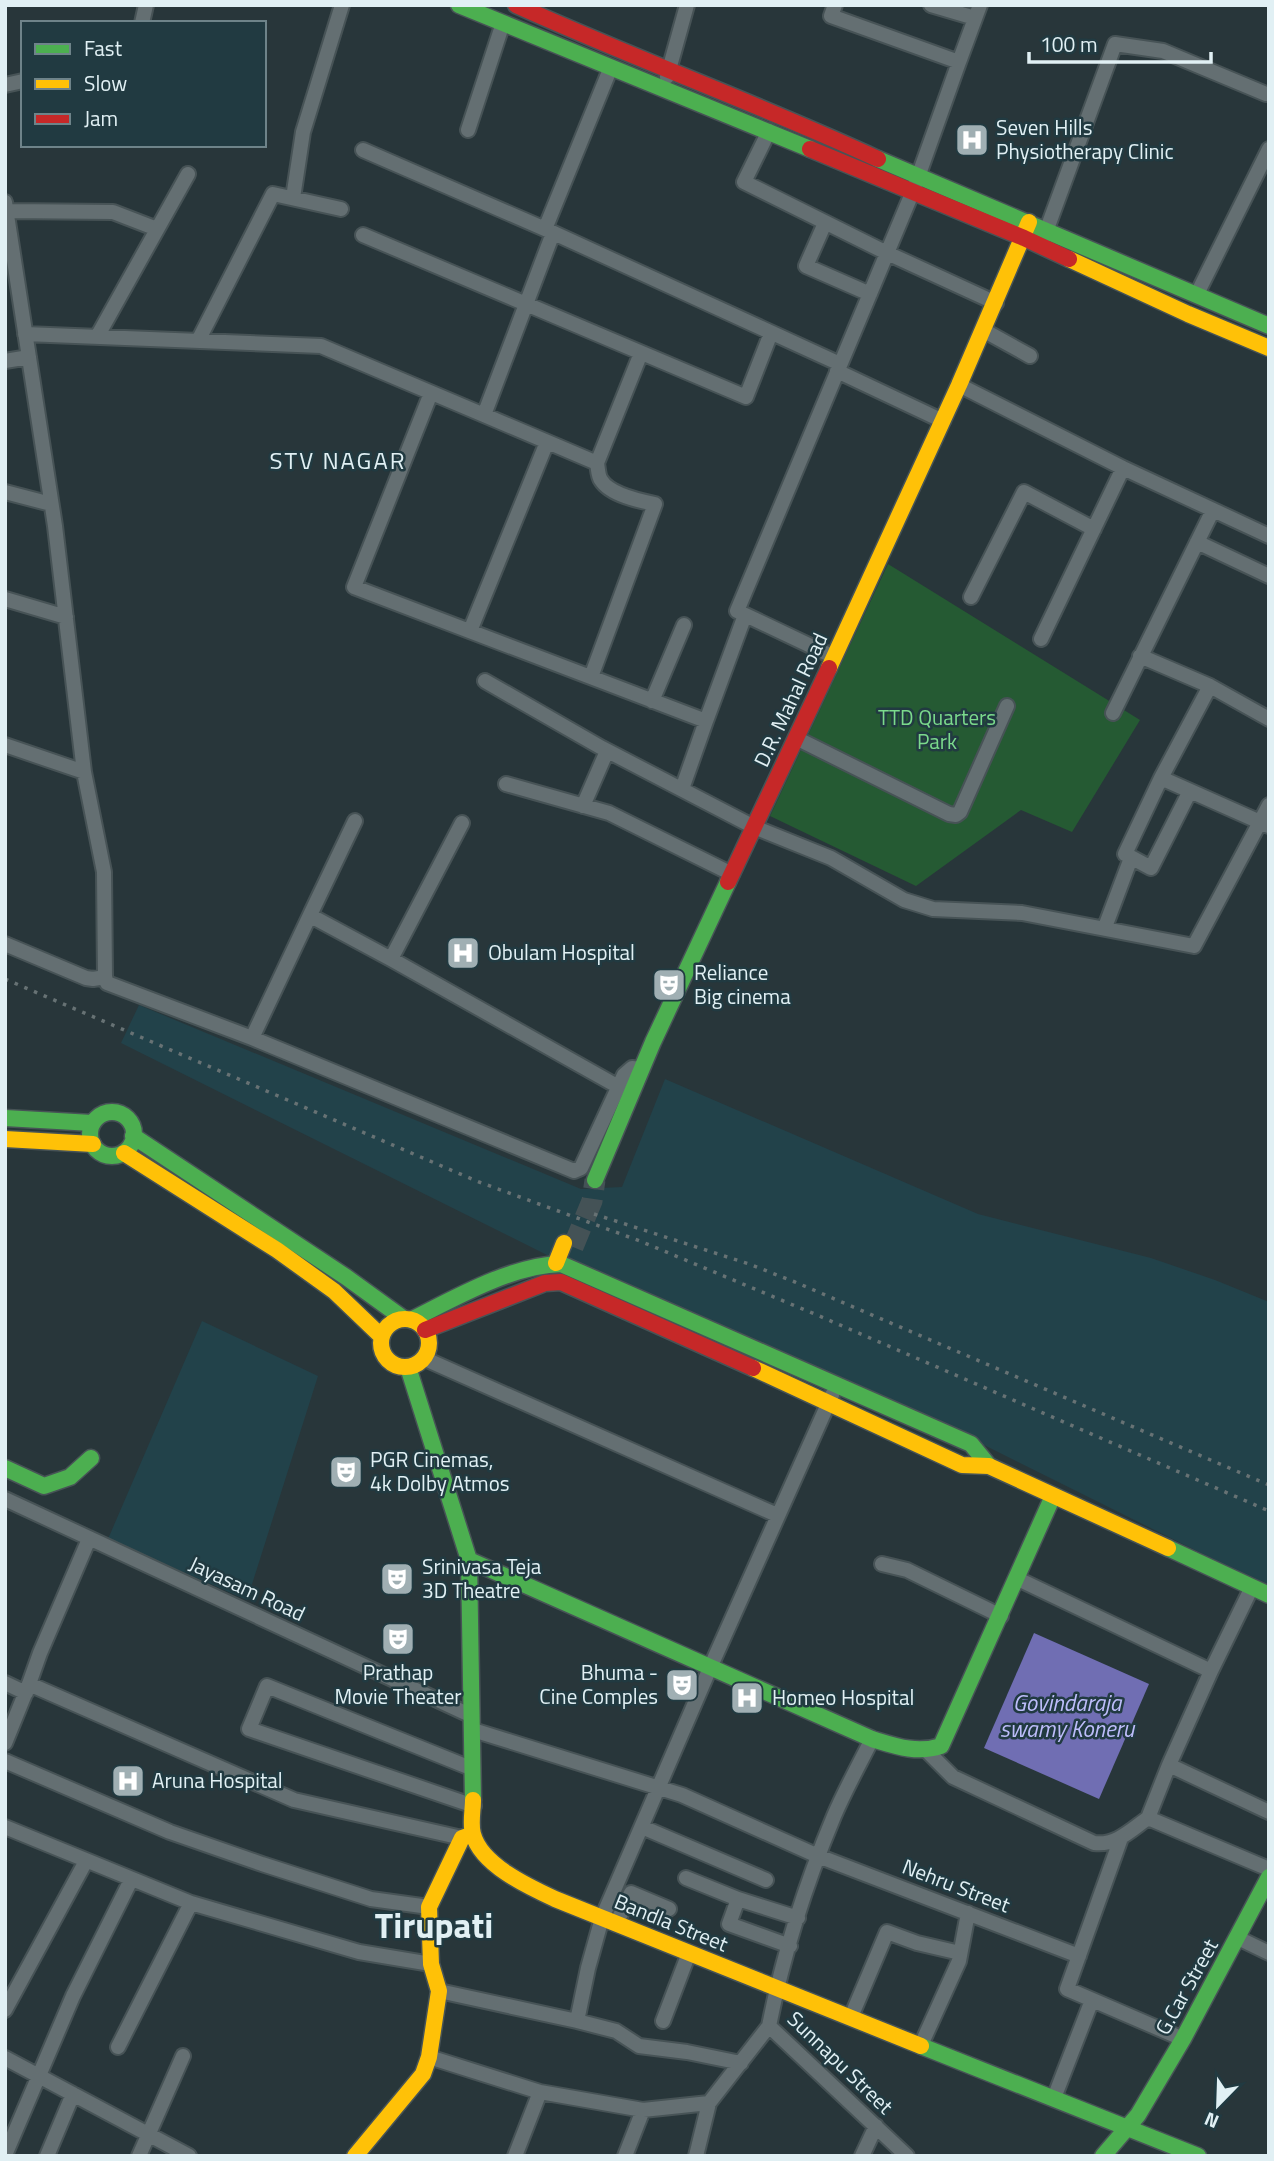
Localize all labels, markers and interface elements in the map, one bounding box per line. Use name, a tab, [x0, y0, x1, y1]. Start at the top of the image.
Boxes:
legend	[21, 21, 266, 147]
scale bar	[1029, 21, 1211, 65]
text: 100 m	[1040, 28, 1097, 60]
text: Fast	[84, 32, 123, 64]
text: Slow	[84, 67, 127, 99]
text: Jam	[84, 102, 118, 134]
place label: Seven Hills Physiotherapy Clinic	[996, 111, 1174, 167]
hospital icon: Seven Hills Physiotherapy Clinic	[953, 121, 991, 159]
district label: STV NAGAR	[270, 442, 407, 478]
street label: D.R. Mahal Road	[745, 627, 835, 772]
park label: TTD Quarters Park	[878, 701, 996, 757]
hospital icon: Obulam Hospital	[444, 934, 482, 972]
place label: Obulam Hospital	[488, 936, 635, 968]
place label: Reliance Big cinema	[694, 956, 791, 1012]
theatre icon: Reliance Big cinema	[650, 966, 688, 1004]
place label: PGR Cinemas, 4k Dolby Atmos	[370, 1443, 510, 1499]
theatre icon: PGR Cinemas, 4k Dolby Atmos	[327, 1453, 365, 1491]
street label: Jayasam Road	[184, 1547, 311, 1629]
place label: Srinivasa Teja 3D Theatre	[422, 1550, 542, 1606]
theatre icon: Srinivasa Teja 3D Theatre	[378, 1560, 416, 1598]
theatre icon: Prathap Movie Theater	[379, 1620, 417, 1658]
place label: Prathap Movie Theater	[334, 1656, 462, 1712]
place label: Bhuma - Cine Comples	[539, 1656, 658, 1712]
theatre icon: Bhuma - Cine Comples	[663, 1666, 701, 1704]
hospital icon: Homeo Hospital	[728, 1679, 766, 1717]
place label: Homeo Hospital	[772, 1681, 914, 1713]
water label: Govindaraja swamy Koneru	[1000, 1685, 1136, 1746]
hospital icon: Aruna Hospital	[109, 1762, 147, 1800]
place label: Aruna Hospital	[152, 1764, 283, 1796]
street label: Nehru Street	[898, 1850, 1015, 1921]
street label: Bandla Street	[610, 1885, 734, 1960]
district label: Tirupati	[375, 1898, 493, 1952]
street label: G.Car Street	[1147, 1932, 1226, 2040]
street label: Sunnapu Street	[780, 2003, 901, 2122]
north arrow	[1183, 2070, 1253, 2140]
text: N	[1199, 2105, 1223, 2137]

